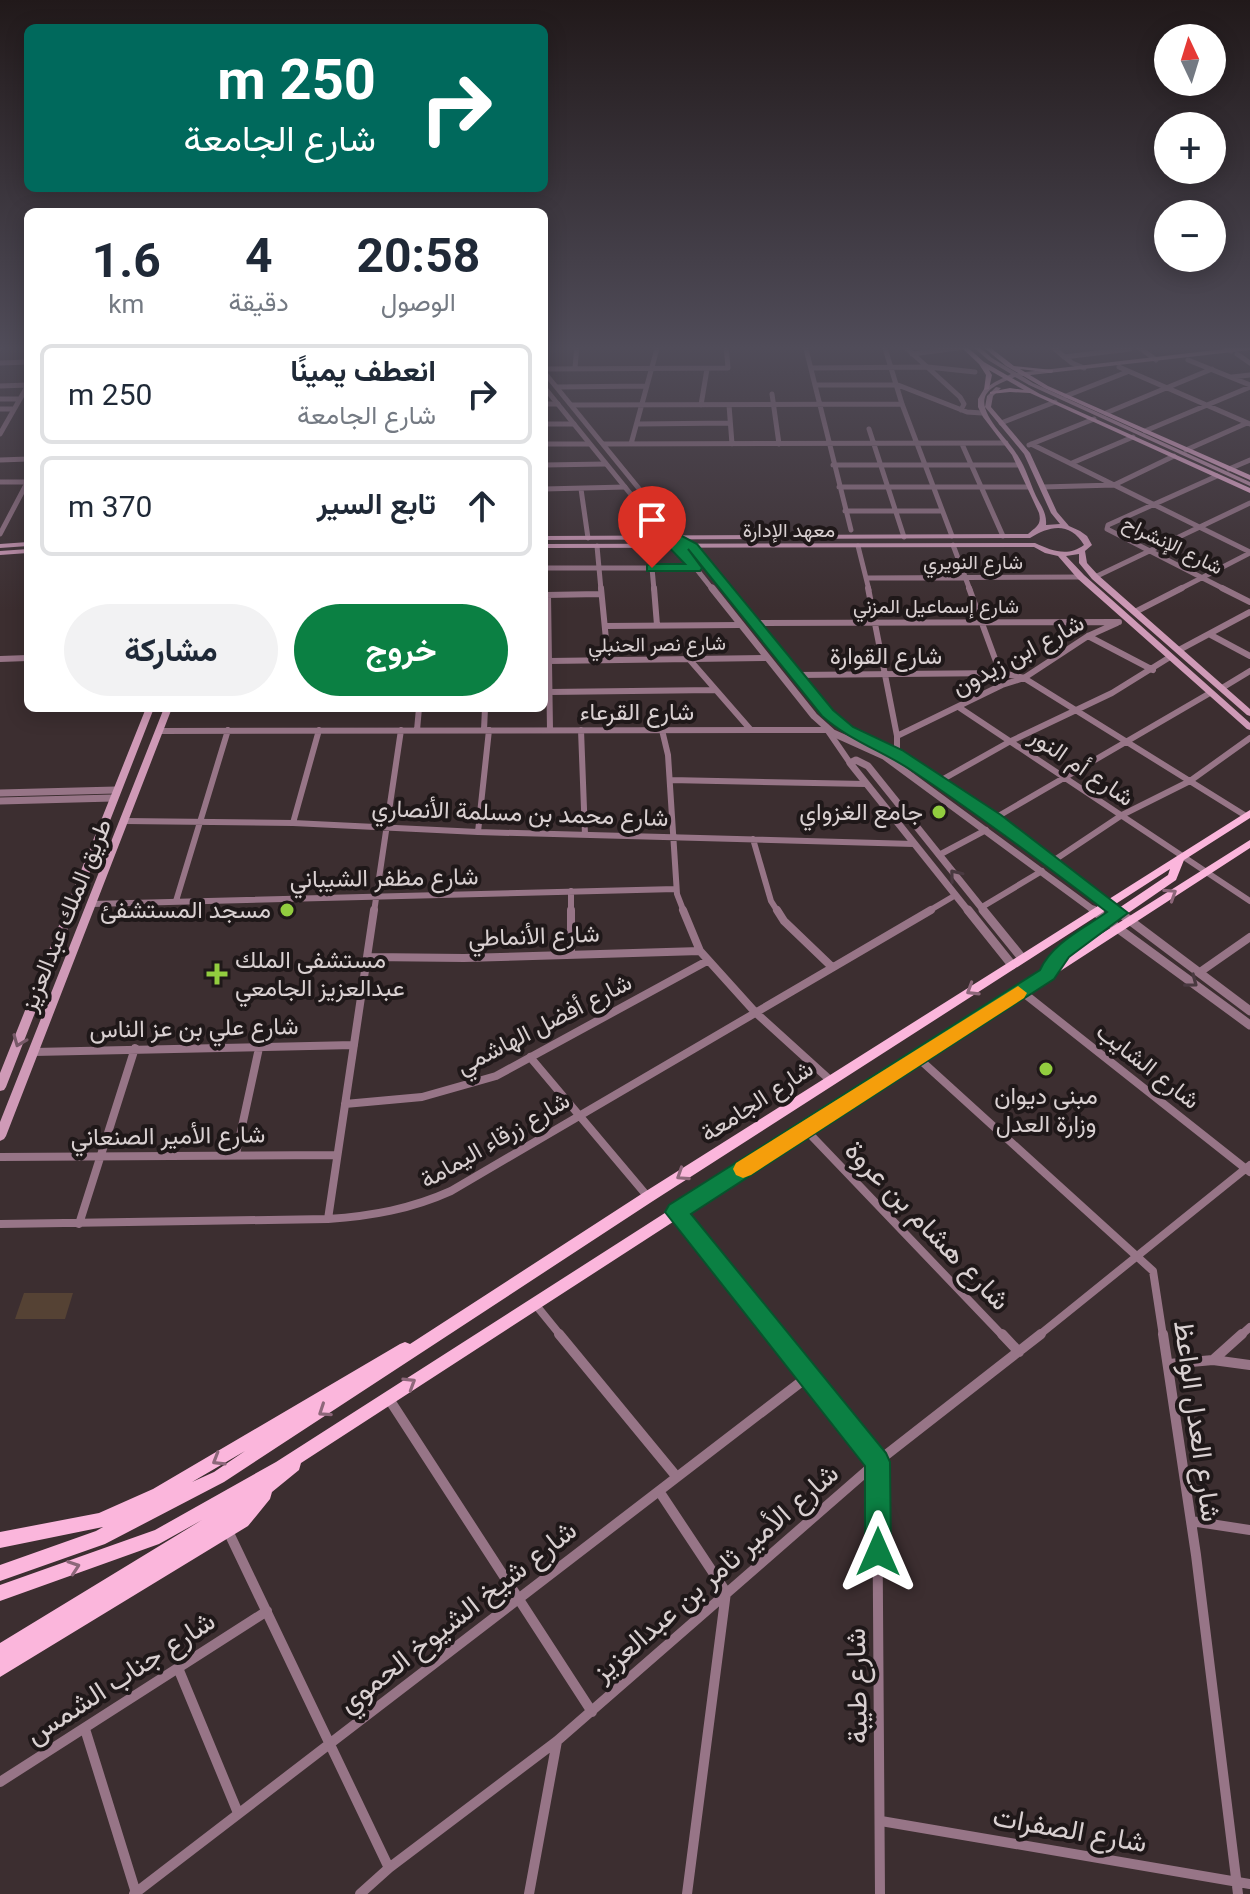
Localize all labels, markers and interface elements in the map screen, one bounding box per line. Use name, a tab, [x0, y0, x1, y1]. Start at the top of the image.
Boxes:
north arrow	[1154, 24, 1226, 96]
map controls	[1154, 24, 1226, 272]
text: 250 m	[217, 47, 376, 113]
icon: right	[404, 56, 508, 160]
button: +	[1154, 112, 1226, 184]
text: شارع الجامعة	[184, 118, 376, 160]
button: −	[1154, 200, 1226, 272]
text: 4	[245, 227, 272, 284]
text: 20:58	[357, 227, 480, 284]
text: 1.6	[92, 232, 161, 289]
text: دقيقة	[229, 287, 289, 317]
text: الوصول	[381, 287, 456, 317]
text: km	[108, 289, 144, 319]
text: انعطف يمينًا	[290, 353, 436, 388]
icon: right	[460, 372, 504, 416]
text: 250 m	[68, 377, 152, 412]
text: شارع الجامعة	[297, 400, 436, 430]
icon: ahead	[460, 484, 504, 528]
text: تابع السير	[317, 486, 436, 521]
pin	[618, 486, 686, 568]
text: 370 m	[68, 489, 152, 524]
icon: arrive	[630, 498, 674, 542]
street label: شارع الإنشراح	[1118, 511, 1227, 581]
street label: معهد الإدارة	[743, 518, 835, 543]
street label: شارع النويري	[923, 550, 1023, 579]
street label: شارع إسماعيل المزني	[853, 594, 1019, 623]
button: مشاركة	[64, 604, 278, 696]
button: خروج	[294, 604, 508, 696]
street label: شارع ابن زيدون	[947, 608, 1090, 703]
street label: شارع نصر الحنبلي	[588, 631, 726, 662]
street label: شارع القوارة	[830, 642, 942, 672]
street label: شارع القرعاء	[580, 698, 694, 728]
street label: شارع أم النور	[1023, 721, 1139, 814]
street label: شارع محمد بن مسلمة الأنصاري	[371, 794, 669, 837]
place label: جامع الغزواي	[799, 798, 923, 831]
marker: جامع الغزواي	[930, 803, 948, 821]
street label: طريق الملك عبدالعزيز	[14, 815, 118, 1017]
street label: شارع مظفر الشيباني	[289, 862, 479, 899]
one-way arrow	[951, 869, 965, 884]
one-way arrow	[1162, 889, 1177, 904]
place label: مسجد المستشفئ	[100, 896, 271, 924]
marker: مسجد المستشفئ	[278, 901, 296, 919]
street label: شارع الأنماطي	[468, 920, 600, 957]
place label: مستشفى الملك عبدالعزيز الجامعي	[235, 946, 405, 1007]
marker: مستشفى الملك عبدالعزيز الجامعي	[206, 963, 228, 985]
street label: شارع أفضل الهاشمي	[452, 968, 638, 1085]
one-way arrow	[1183, 972, 1198, 986]
one-way arrow	[966, 981, 981, 996]
street label: شارع علي بن عز الناس	[89, 1012, 299, 1049]
street label: شارع الشايب	[1090, 1017, 1205, 1116]
one-way arrow	[12, 1033, 28, 1047]
street label: شارع الجامعة	[696, 1054, 820, 1149]
marker: مبنى ديوان وزارة العدل	[1037, 1060, 1055, 1078]
place label: مبنى ديوان وزارة العدل	[994, 1082, 1098, 1139]
street label: شارع زرقاء اليمامة	[415, 1086, 576, 1196]
street label: شارع الأمير الصنعاني	[70, 1120, 266, 1157]
street label: شارع هشام بن عروة	[837, 1134, 1017, 1318]
one-way arrow	[676, 1166, 690, 1181]
street label: شارع العدل الواعظ	[1165, 1318, 1228, 1524]
one-way arrow	[401, 1377, 416, 1392]
one-way arrow	[318, 1401, 333, 1416]
one-way arrow	[212, 1450, 227, 1466]
street label: شارع الأمير ثامر بن عبدالعزيز	[585, 1457, 846, 1690]
position arrow	[836, 1510, 920, 1594]
street label: شارع شيخ الشيوخ الحموي	[332, 1513, 587, 1724]
one-way arrow	[66, 1561, 80, 1577]
street label: شارع جناب الشمس	[19, 1604, 222, 1753]
street label: شارع طيبة	[839, 1628, 876, 1744]
street label: شارع الصفرات	[990, 1800, 1149, 1861]

